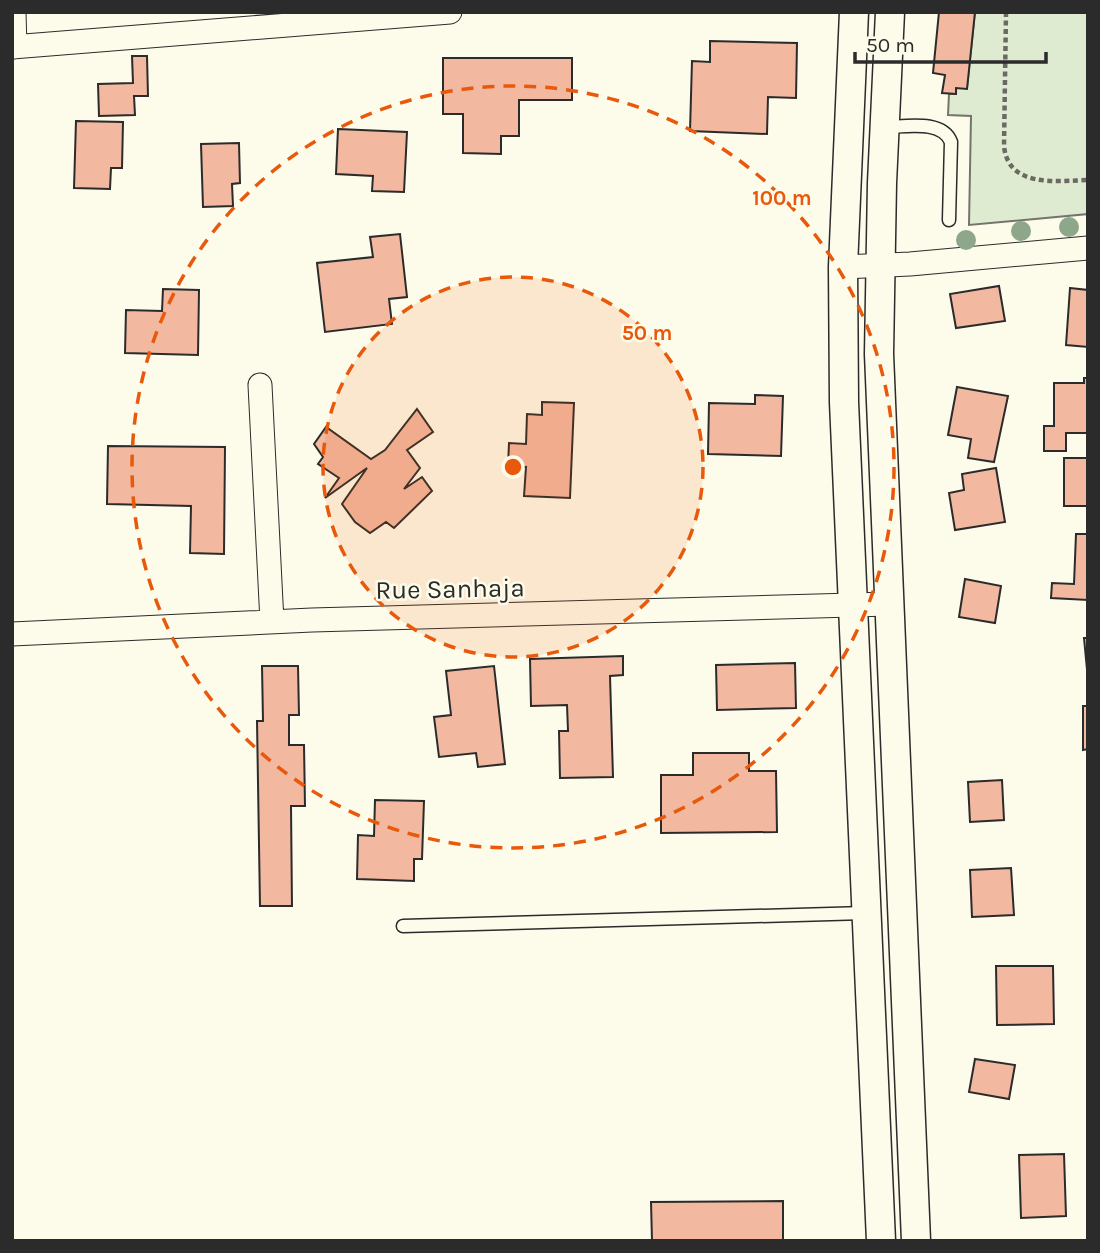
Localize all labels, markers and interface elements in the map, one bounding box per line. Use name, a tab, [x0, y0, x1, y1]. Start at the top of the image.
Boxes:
scale bar	[855, 21, 1046, 65]
text: 50 m	[866, 33, 915, 57]
text: 100 m	[752, 186, 812, 210]
text: 50 m	[622, 321, 672, 345]
centre of rings	[501, 455, 525, 479]
street label: Rue Sanhaja	[375, 572, 525, 606]

